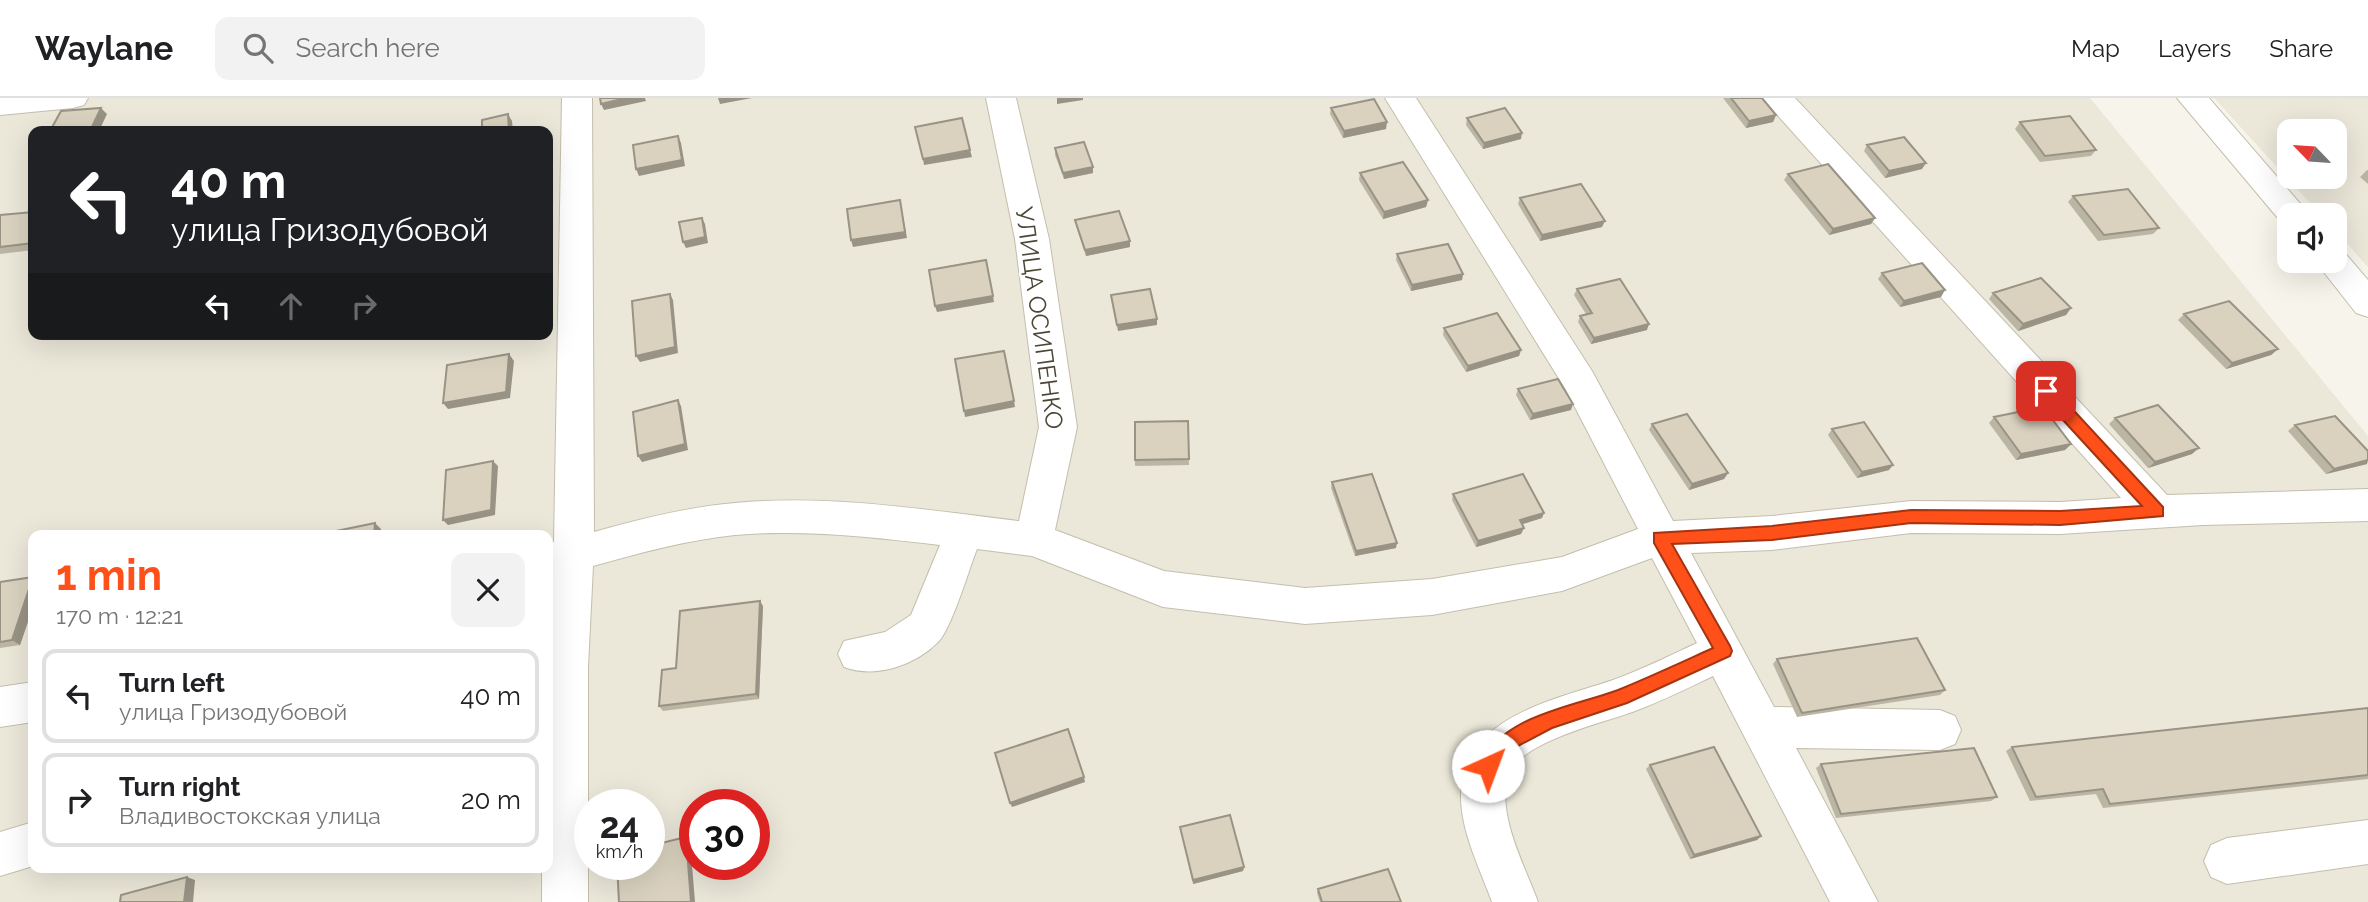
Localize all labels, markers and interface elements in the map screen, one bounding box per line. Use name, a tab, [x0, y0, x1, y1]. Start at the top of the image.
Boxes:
search box	[215, 17, 705, 80]
text: Waylane	[35, 29, 173, 68]
icon: search	[239, 29, 277, 67]
text: Search here	[295, 33, 440, 63]
text: Map	[2071, 34, 2120, 63]
text: Layers	[2158, 34, 2231, 63]
text: Share	[2269, 34, 2333, 63]
north arrow	[2277, 119, 2347, 189]
map controls	[2277, 119, 2347, 273]
text: 40 m	[171, 152, 286, 209]
icon: left	[56, 154, 147, 245]
button: sound	[2277, 203, 2347, 273]
street label: УЛИЦА ОСИПЕНКО	[1010, 205, 1069, 431]
text: улица Гризодубовой	[171, 211, 488, 248]
icon: left	[199, 287, 237, 325]
icon: ahead	[272, 287, 310, 325]
icon: right	[345, 287, 383, 325]
pin	[2016, 361, 2076, 421]
icon: arrive	[2027, 372, 2065, 410]
text: 1 min	[56, 551, 162, 600]
button: close	[451, 553, 525, 627]
text: 170 m · 12:21	[56, 602, 183, 629]
text: Turn left	[119, 668, 225, 698]
icon: left	[60, 677, 98, 715]
text: 40 m	[460, 681, 521, 711]
text: улица Гризодубовой	[119, 698, 347, 725]
position arrow	[1451, 729, 1525, 803]
text: Turn right	[119, 772, 240, 802]
icon: right	[60, 781, 98, 819]
text: 20 m	[461, 785, 521, 815]
speed limit sign: 30	[679, 789, 770, 880]
text: Владивостокская улица	[119, 802, 381, 829]
text: 24	[600, 805, 639, 846]
text: km/h	[596, 841, 643, 862]

